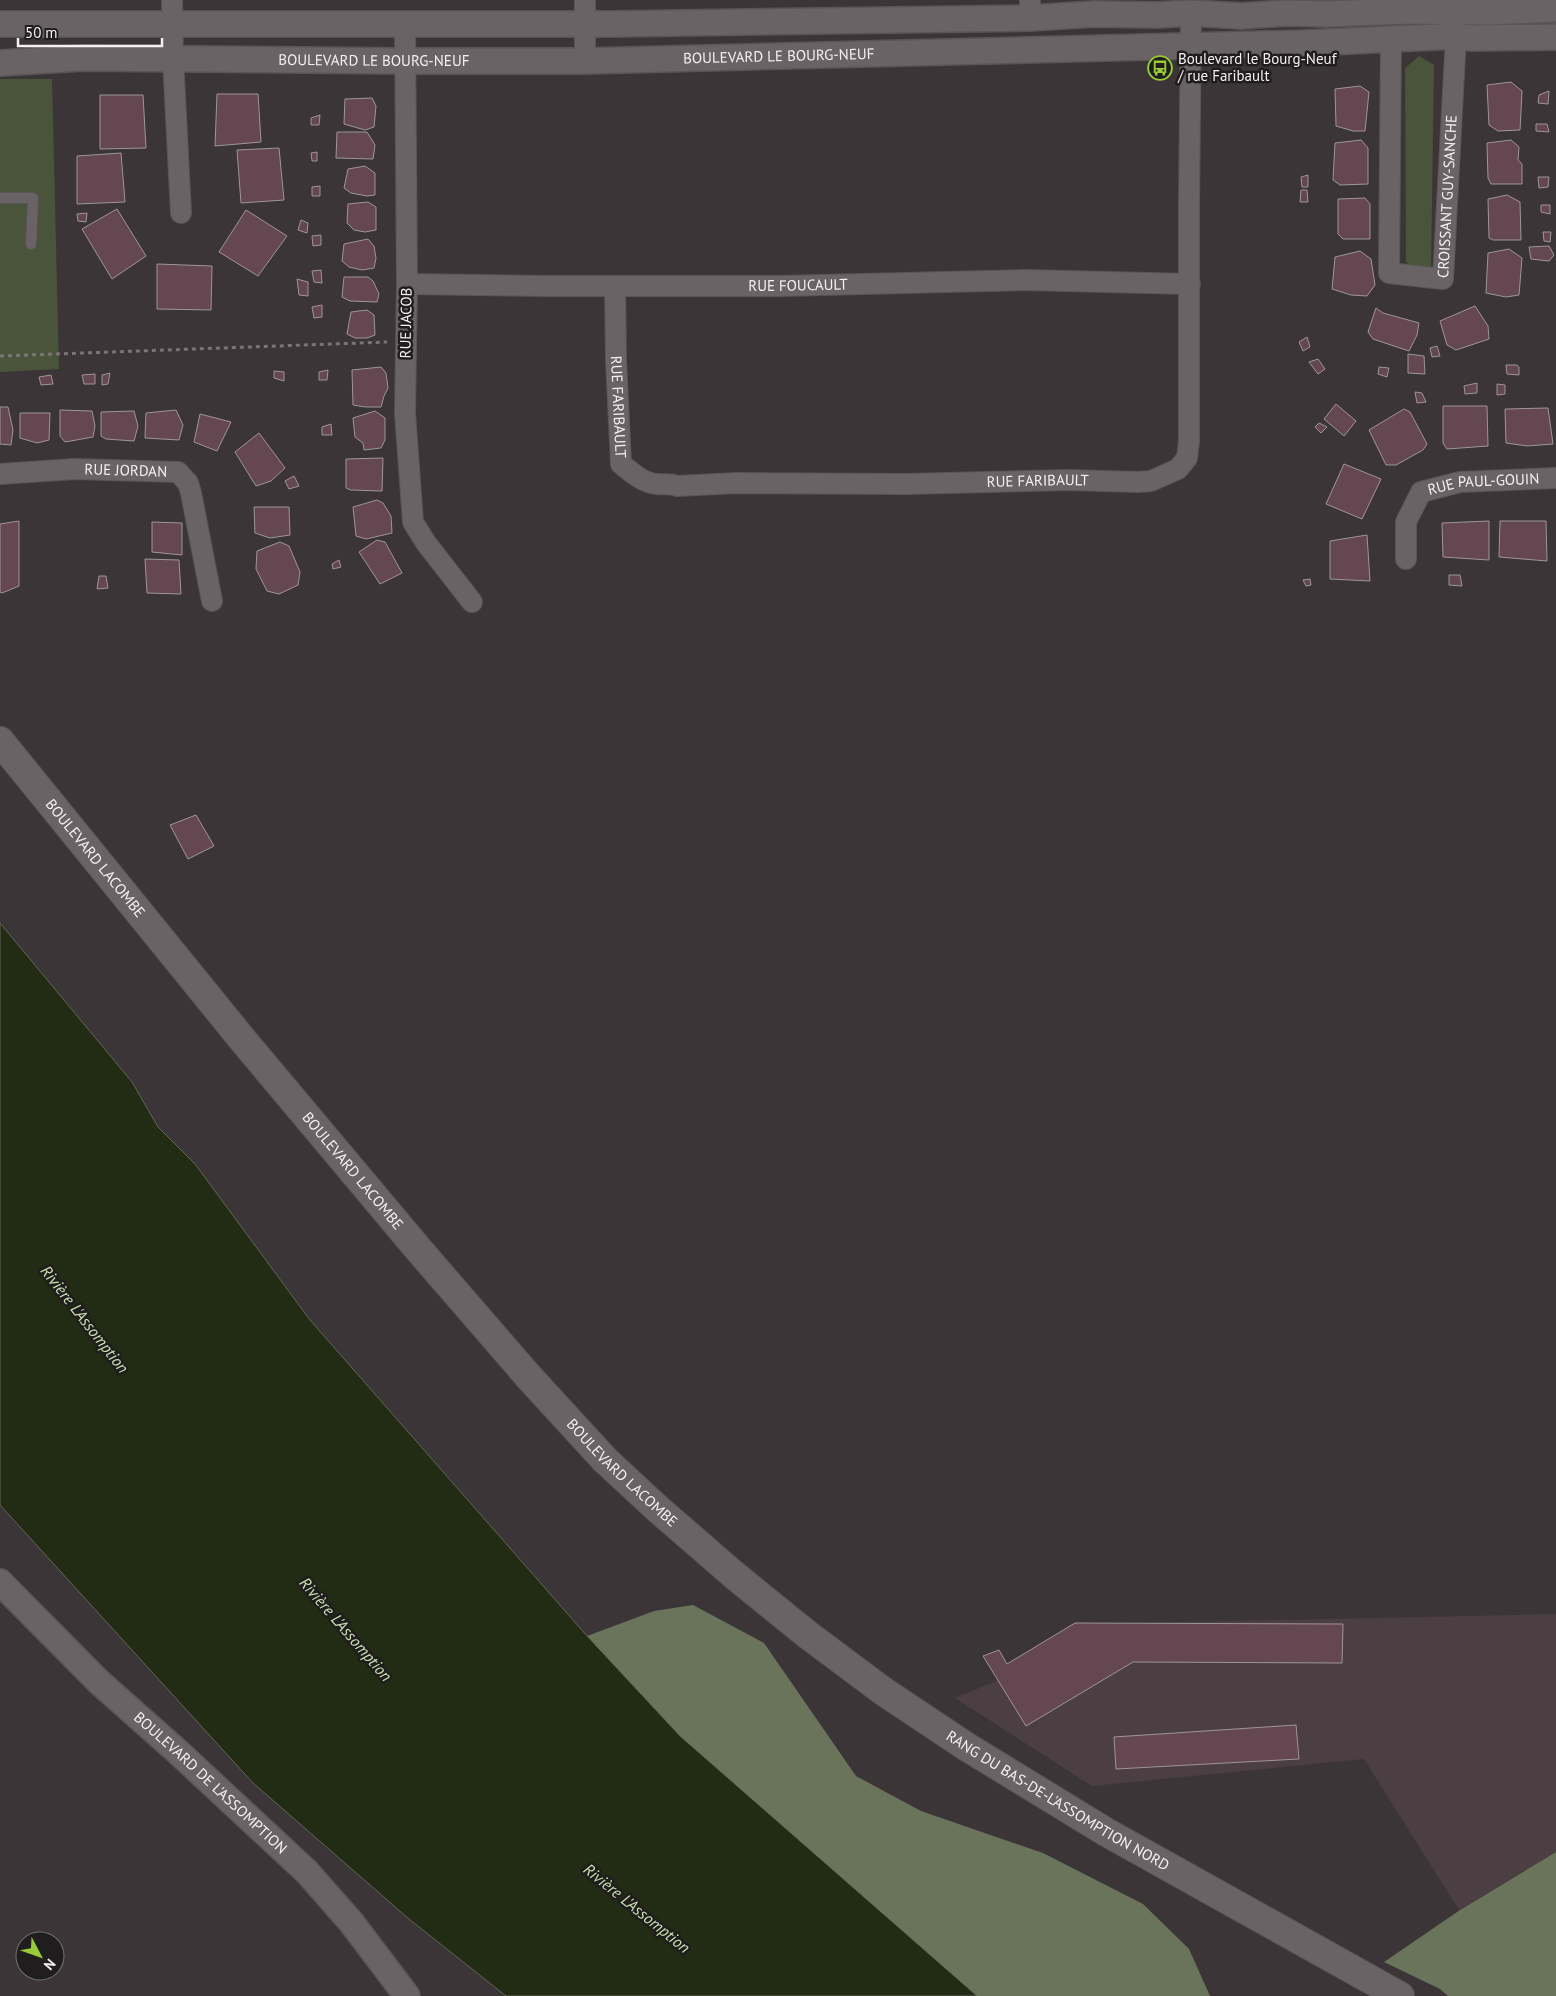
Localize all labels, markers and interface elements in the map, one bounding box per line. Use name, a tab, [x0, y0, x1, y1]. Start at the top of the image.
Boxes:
scale bar	[18, 15, 161, 47]
text: 50 m	[25, 23, 58, 42]
street label: BOULEVARD LE BOURG-NEUF	[683, 44, 875, 68]
place label: Boulevard le Bourg-Neuf / rue Faribault	[1177, 49, 1338, 85]
street label: BOULEVARD LE BOURG-NEUF	[278, 50, 469, 70]
bus stop icon: Boulevard le Bourg-Neuf / rue Faribault	[1147, 55, 1173, 81]
street label: CROISSANT GUY-SANCHE	[1433, 114, 1461, 279]
street label: RUE FOUCAULT	[748, 274, 849, 295]
street label: RUE JACOB	[395, 287, 416, 359]
street label: RUE FARIBAULT	[607, 355, 631, 459]
street label: RUE JORDAN	[84, 459, 167, 481]
street label: RUE PAUL-GOUIN	[1425, 469, 1540, 499]
street label: RUE FARIBAULT	[986, 470, 1090, 491]
street label: BOULEVARD LACOMBE	[42, 795, 149, 921]
street label: BOULEVARD LACOMBE	[298, 1108, 408, 1233]
water label: Rivière L'Assomption	[37, 1261, 133, 1377]
street label: BOULEVARD LACOMBE	[563, 1414, 682, 1531]
water label: Rivière L'Assomption	[295, 1573, 397, 1685]
street label: BOULEVARD DE L'ASSOMPTION	[130, 1707, 291, 1858]
street label: RANG DU BAS-DE-L'ASSOMPTION NORD	[943, 1726, 1173, 1874]
water label: Rivière L'Assomption	[580, 1859, 694, 1957]
north arrow	[15, 1931, 65, 1981]
text: N	[40, 1955, 60, 1974]

